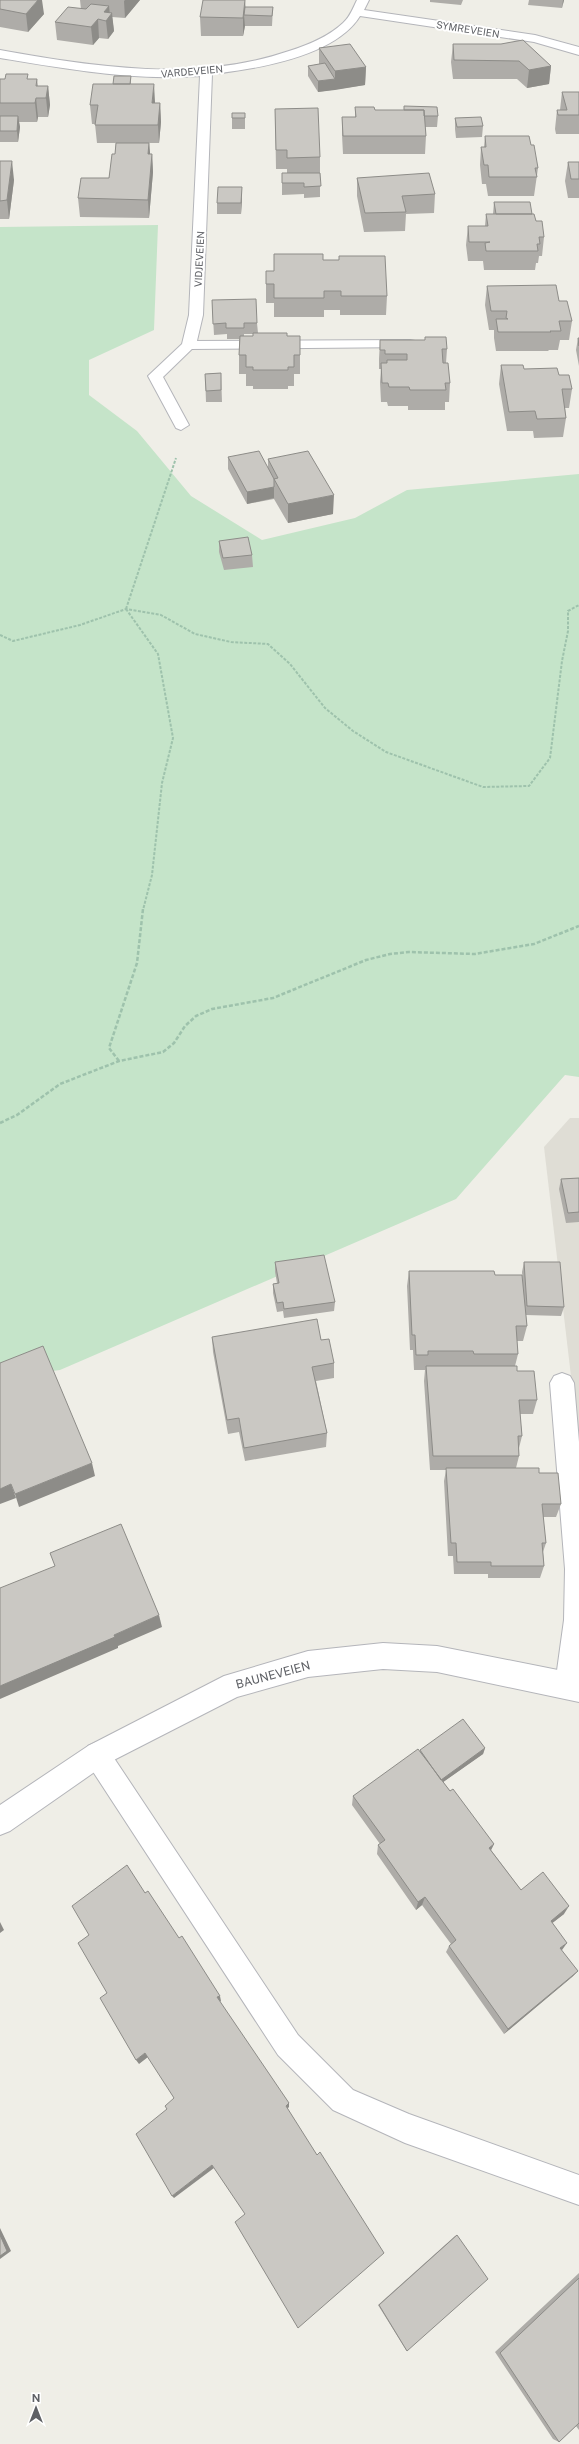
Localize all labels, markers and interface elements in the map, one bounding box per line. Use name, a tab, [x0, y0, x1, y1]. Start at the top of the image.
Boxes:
street label: SYMREVEIEN	[435, 18, 501, 40]
street label: VARDEVEIEN	[160, 62, 224, 80]
street label: VIDJEVEIEN	[192, 231, 206, 287]
street label: BAUNEVEIEN	[234, 1658, 312, 1692]
north arrow	[16, 2388, 56, 2428]
text: N	[32, 2392, 40, 2404]

